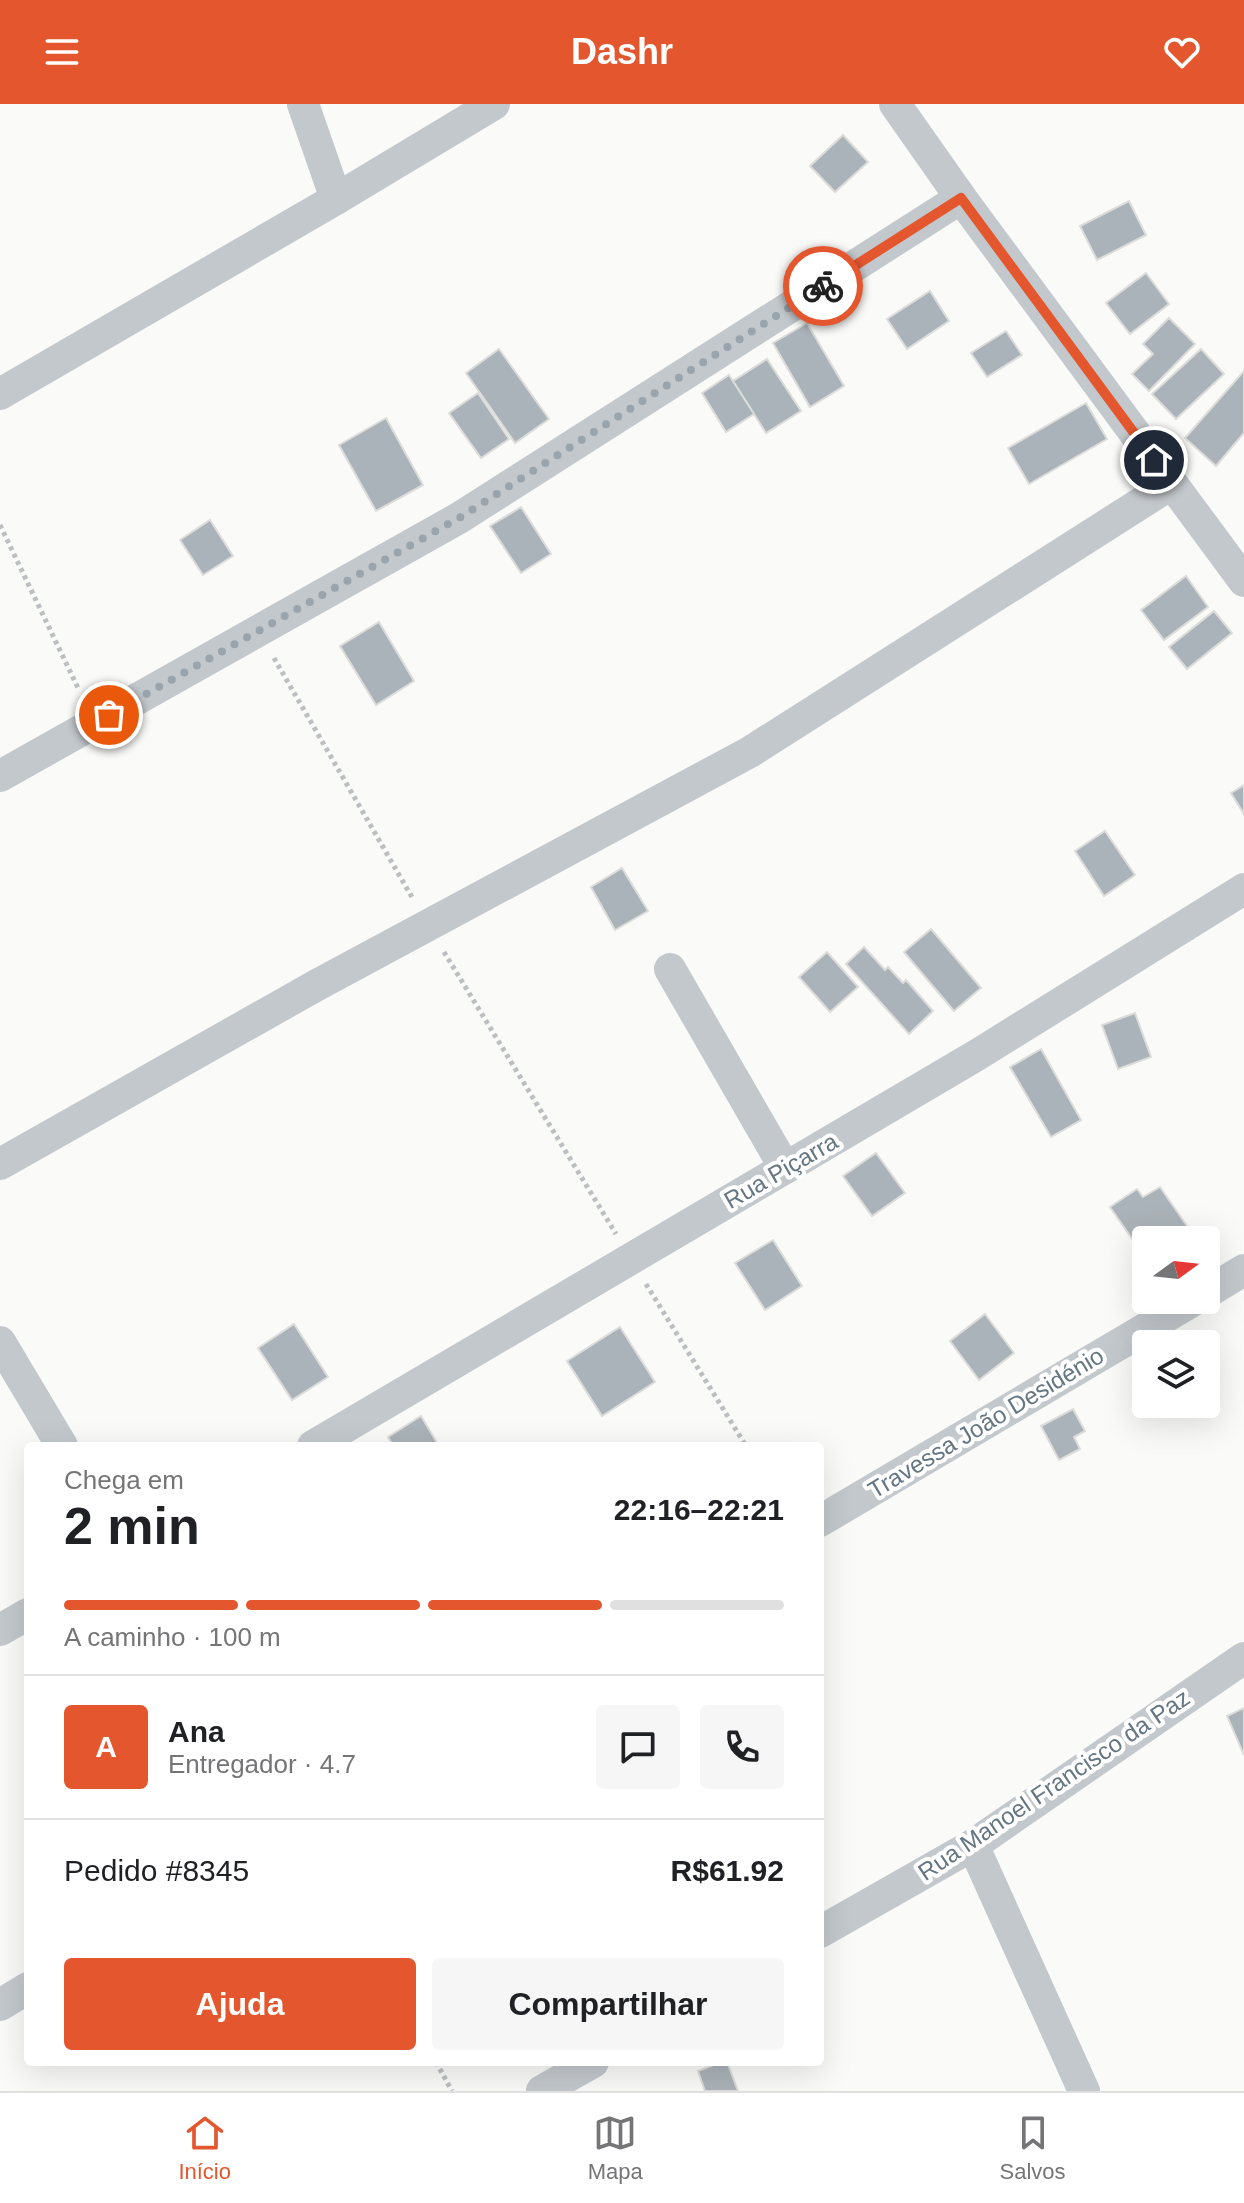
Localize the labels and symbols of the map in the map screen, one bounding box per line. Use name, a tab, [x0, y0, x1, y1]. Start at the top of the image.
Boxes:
courier	[783, 246, 863, 326]
pin	[1120, 426, 1188, 494]
pin	[75, 681, 143, 749]
street label: Rua Piçarra	[719, 1127, 843, 1214]
north arrow	[1132, 1226, 1220, 1314]
street label: Travessa João Desidénio	[863, 1341, 1108, 1504]
street label: Rua Manoel Francisco da Paz	[913, 1684, 1195, 1886]

